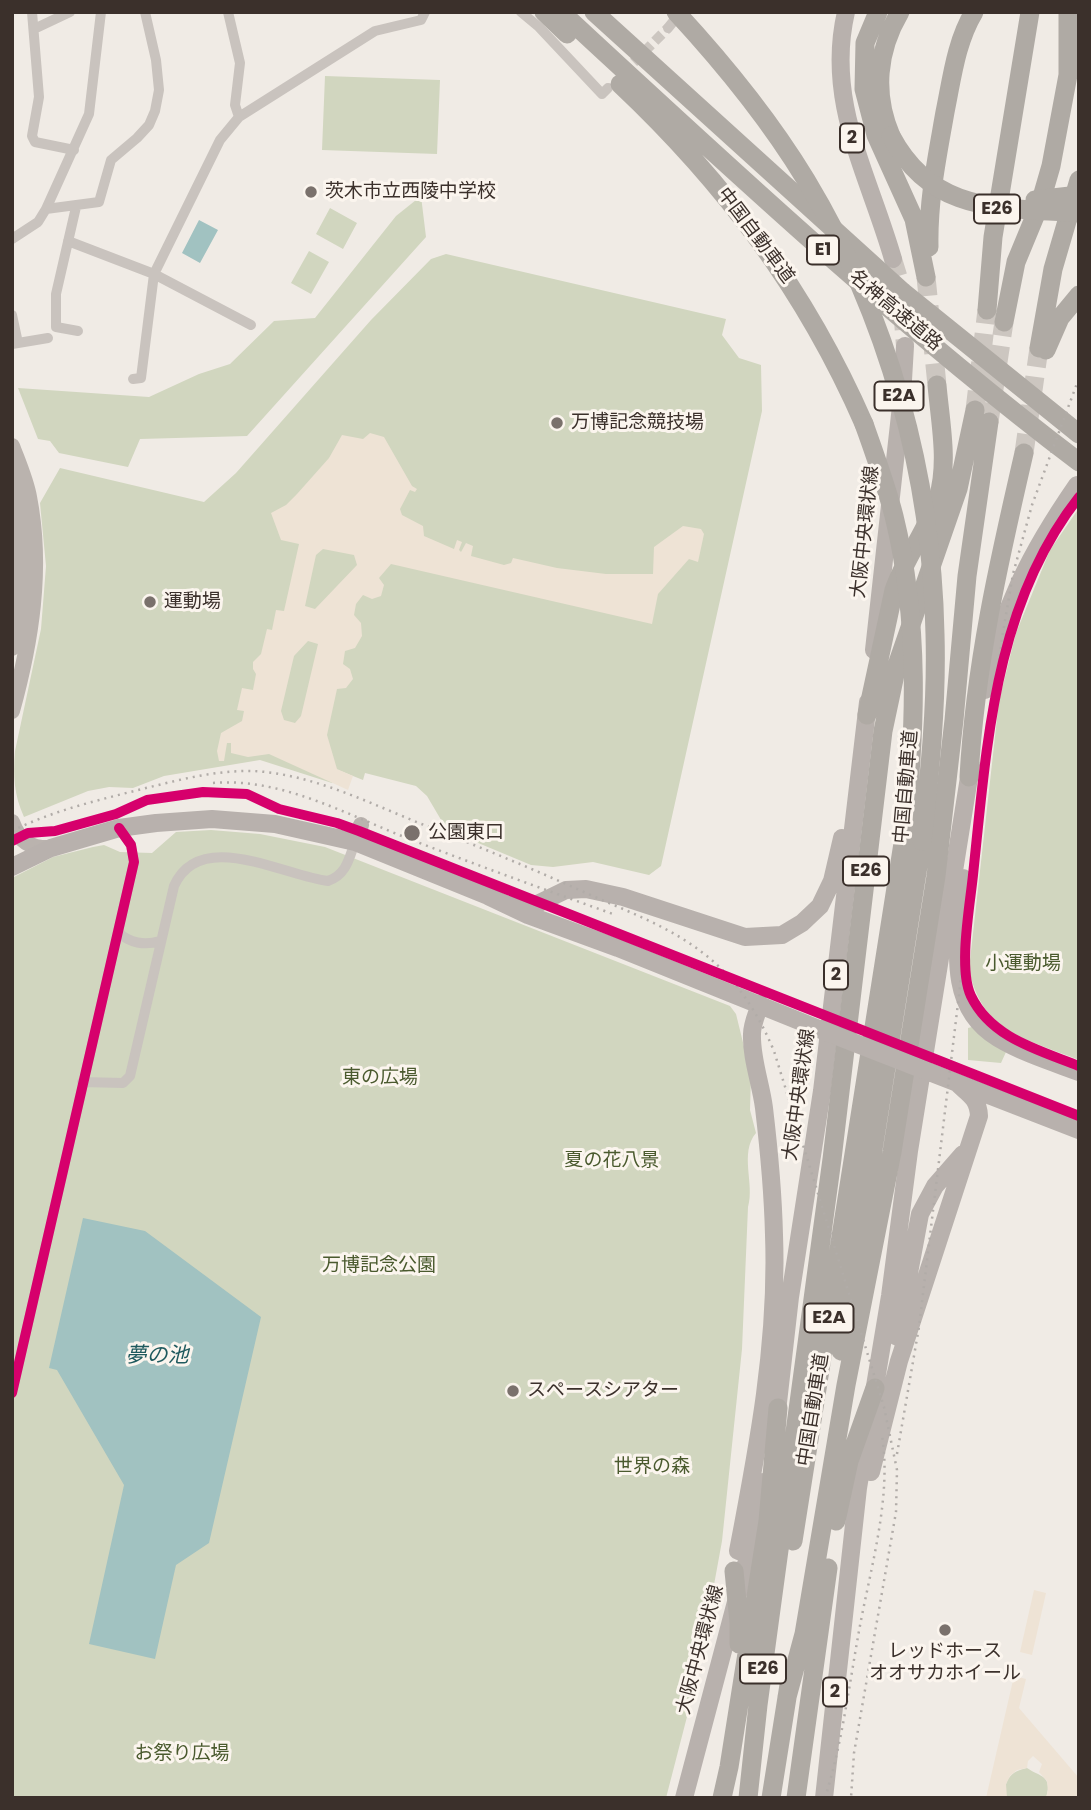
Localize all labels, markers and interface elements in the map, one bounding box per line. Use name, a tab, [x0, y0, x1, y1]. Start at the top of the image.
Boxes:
road number: 2	[840, 124, 864, 153]
place label: 茨木市立西陵中学校	[325, 181, 496, 203]
marker: 茨木市立西陵中学校	[303, 184, 319, 200]
street label: 中国自動車道	[712, 184, 798, 288]
road number: E26	[974, 194, 1020, 224]
road number: E1	[807, 236, 839, 264]
street label: 名神高速道路	[844, 266, 946, 356]
road number: E2A	[874, 382, 923, 410]
place label: 万博記念競技場	[571, 412, 704, 434]
marker: 万博記念競技場	[549, 415, 565, 431]
street label: 大阪中央環状線	[848, 465, 884, 599]
place label: 運動場	[164, 591, 221, 613]
marker: 運動場	[142, 594, 158, 610]
street label: 中国自動車道	[891, 729, 923, 845]
place label: 公園東口	[428, 822, 504, 844]
marker: 公園東口	[402, 823, 422, 843]
road number: E26	[843, 856, 889, 886]
park label: 小運動場	[985, 953, 1061, 975]
road number: 2	[824, 960, 848, 990]
street label: 大阪中央環状線	[779, 1028, 821, 1162]
park label: 東の広場	[342, 1067, 418, 1089]
park label: 夏の花八景	[565, 1150, 659, 1172]
park label: 万博記念公園	[322, 1255, 436, 1277]
road number: E2A	[804, 1303, 854, 1332]
water label: 夢の池	[126, 1344, 188, 1370]
street label: 中国自動車道	[794, 1352, 834, 1468]
place label: スペースシアター	[527, 1380, 679, 1402]
marker: スペースシアター	[505, 1383, 521, 1399]
park label: 世界の森	[614, 1456, 690, 1478]
street label: 大阪中央環状線	[673, 1583, 729, 1717]
marker: レッドホース オオサカホイール	[937, 1622, 953, 1638]
place label: レッドホース オオサカホイール	[869, 1641, 1021, 1685]
road number: E26	[740, 1654, 786, 1684]
road number: 2	[823, 1678, 847, 1707]
park label: お祭り広場	[135, 1743, 229, 1765]

